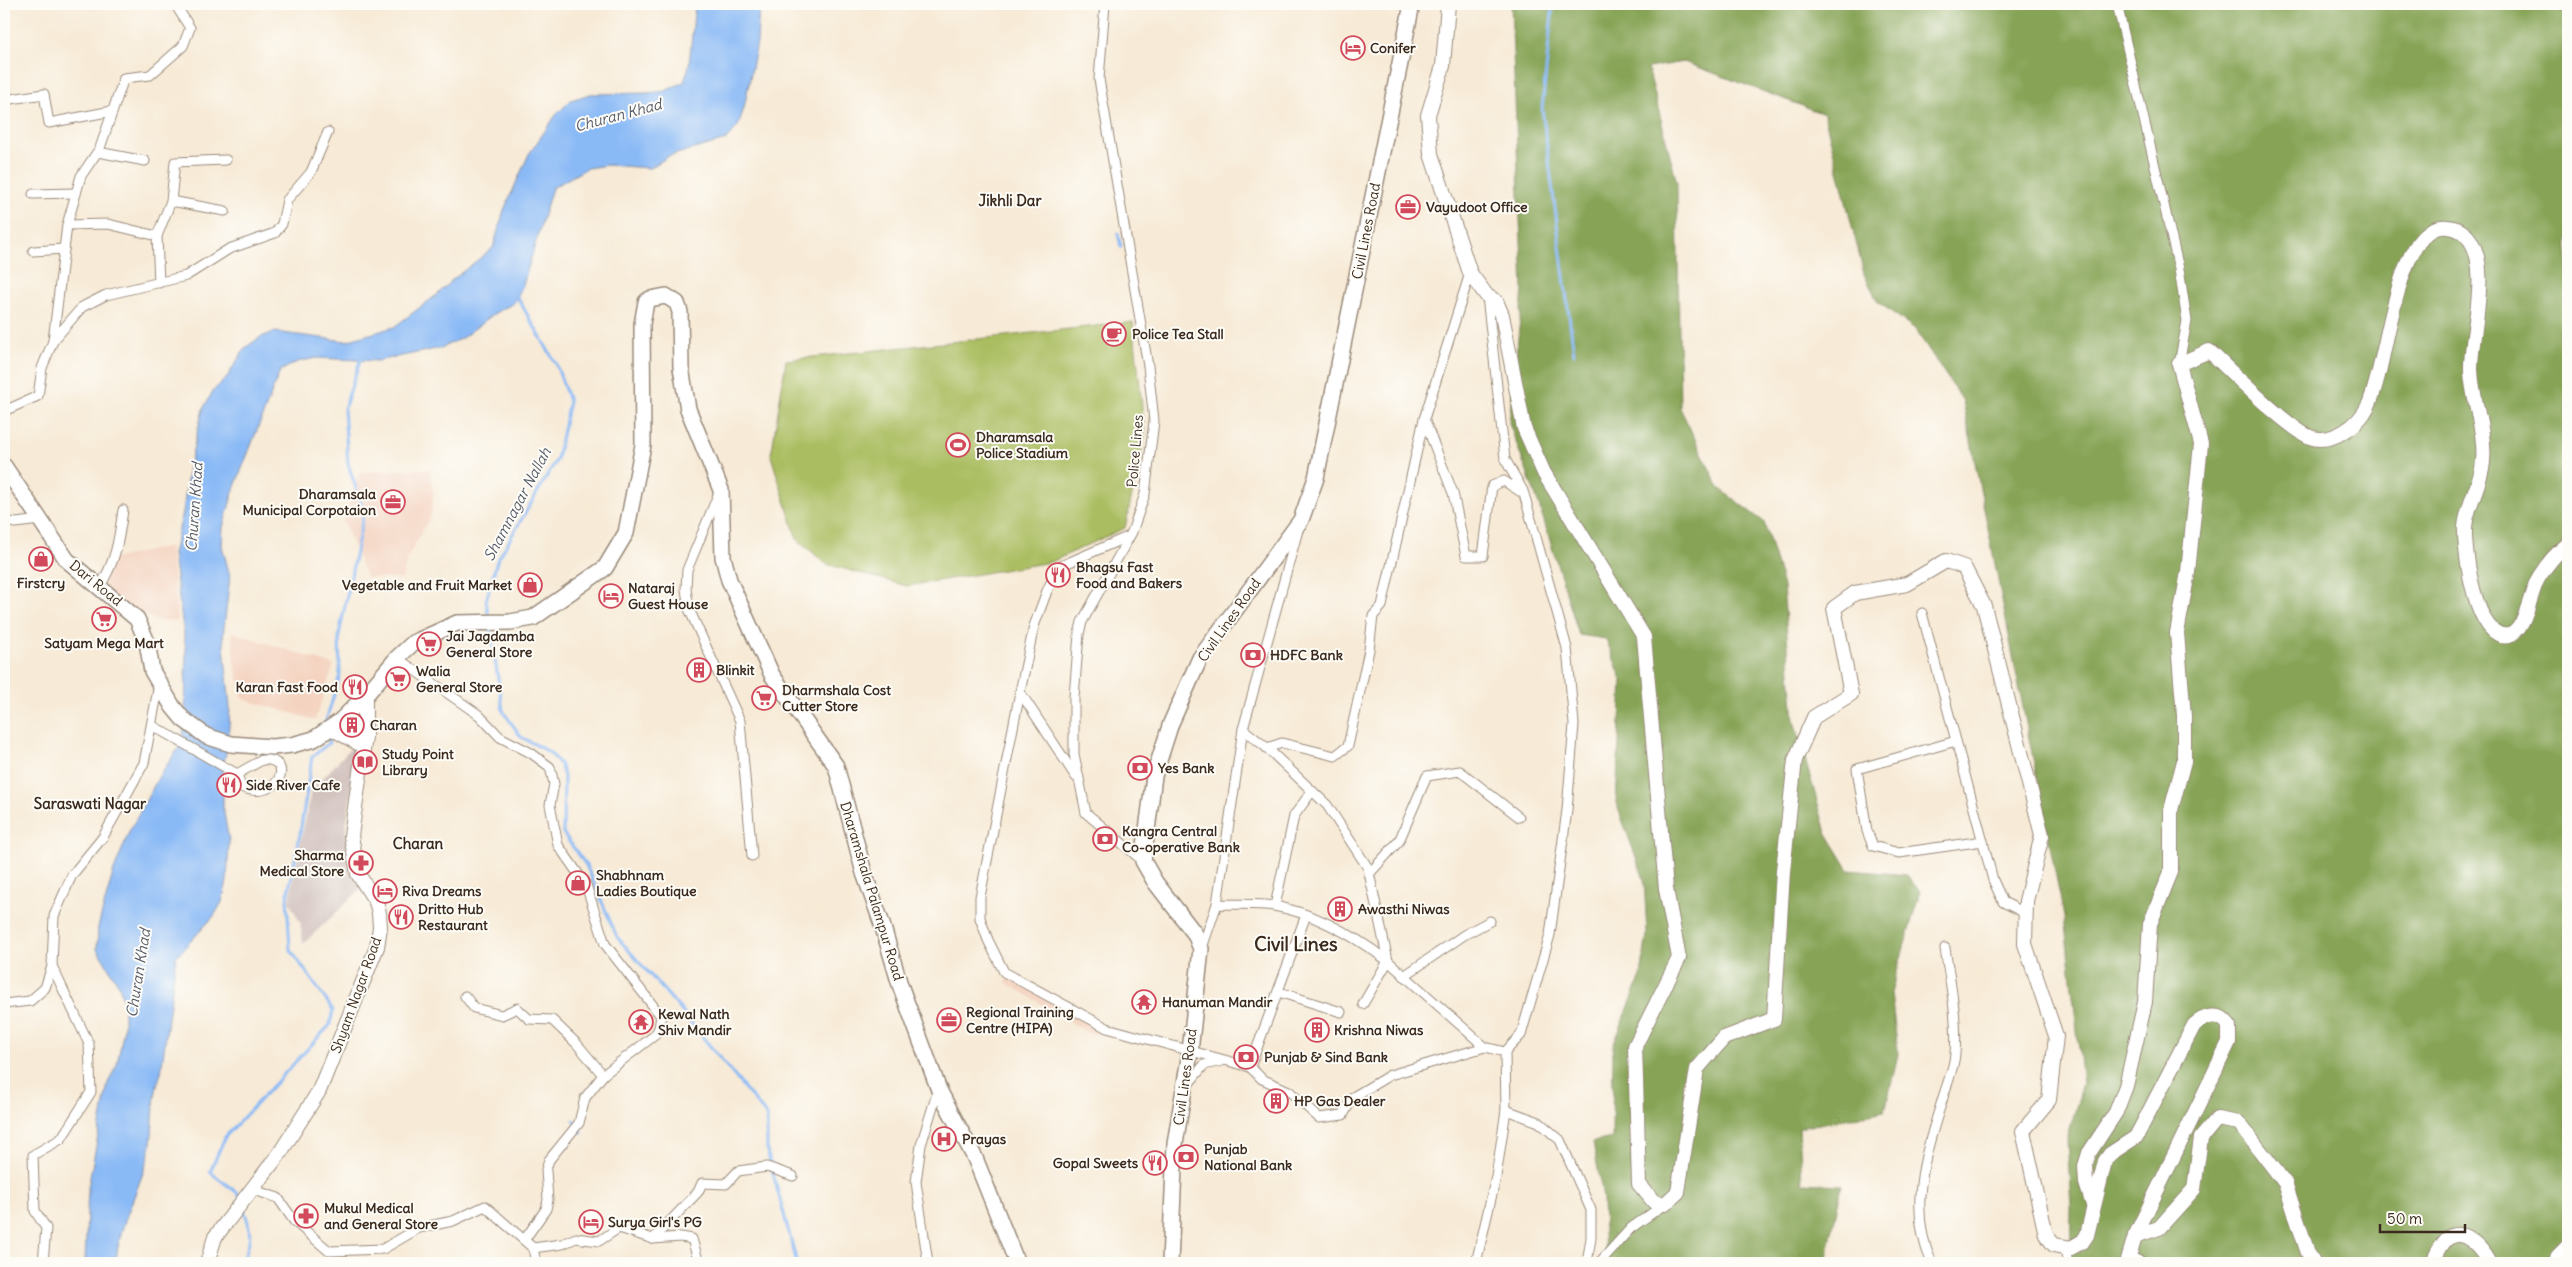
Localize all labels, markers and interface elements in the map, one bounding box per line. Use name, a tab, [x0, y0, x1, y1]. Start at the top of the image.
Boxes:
hotel icon: Conifer	[1340, 35, 1366, 61]
place label: Conifer	[1370, 39, 1416, 57]
water label: Churan Khad	[572, 94, 666, 136]
street label: Civil Lines Road	[1348, 181, 1384, 281]
district label: Jikhli Dar	[978, 191, 1042, 210]
office icon: Vayudoot Office	[1395, 194, 1421, 220]
place label: Vayudoot Office	[1426, 198, 1528, 216]
cafe icon: Police Tea Stall	[1101, 321, 1127, 347]
place label: Police Tea Stall	[1132, 325, 1224, 343]
street label: Police Lines	[1123, 414, 1147, 488]
place label: Dharamsala Police Stadium	[976, 428, 1069, 462]
sports icon: Dharamsala Police Stadium	[945, 432, 971, 458]
water label: Shamnagar Nallah	[479, 444, 555, 564]
water label: Churan Khad	[181, 460, 207, 552]
place label: Dharamsala Municipal Corpotaion	[242, 485, 376, 519]
office icon: Dharamsala Municipal Corpotaion	[380, 489, 406, 515]
shop icon: Firstcry	[28, 546, 54, 572]
street label: Dari Road	[66, 556, 126, 610]
place label: Bhagsu Fast Food and Bakers	[1076, 558, 1183, 592]
restaurant icon: Bhagsu Fast Food and Bakers	[1045, 562, 1071, 588]
shop icon: Vegetable and Fruit Market	[517, 572, 543, 598]
place label: Firstcry	[17, 574, 65, 592]
street label: Civil Lines Road	[1194, 575, 1264, 665]
place label: Vegetable and Fruit Market	[342, 576, 512, 594]
place label: Nataraj Guest House	[628, 579, 709, 613]
hotel icon: Nataraj Guest House	[598, 583, 624, 609]
supermarket icon: Satyam Mega Mart	[91, 606, 117, 632]
place label: Jai Jagdamba General Store	[446, 627, 535, 661]
supermarket icon: Jai Jagdamba General Store	[416, 631, 442, 657]
place label: Satyam Mega Mart	[44, 634, 164, 652]
bank icon: HDFC Bank	[1240, 642, 1266, 668]
place label: HDFC Bank	[1270, 646, 1343, 664]
building icon: Blinkit	[686, 657, 712, 683]
place label: Blinkit	[716, 661, 755, 679]
place label: Walia General Store	[416, 662, 503, 696]
supermarket icon: Walia General Store	[385, 666, 411, 692]
restaurant icon: Karan Fast Food	[342, 674, 368, 700]
place label: Karan Fast Food	[236, 678, 339, 696]
place label: Dharmshala Cost Cutter Store	[782, 681, 891, 715]
supermarket icon: Dharmshala Cost Cutter Store	[751, 685, 777, 711]
building icon: Charan	[339, 712, 365, 738]
place label: Charan	[370, 716, 417, 734]
place label: Study Point Library	[382, 745, 454, 779]
library icon: Study Point Library	[352, 749, 378, 775]
bank icon: Yes Bank	[1127, 755, 1153, 781]
place label: Yes Bank	[1157, 759, 1214, 777]
restaurant icon: Side River Cafe	[216, 772, 242, 798]
place label: Side River Cafe	[246, 776, 341, 794]
district label: Saraswati Nagar	[34, 794, 147, 814]
street label: Dharamshala Palampur Road	[836, 799, 908, 983]
place label: Kangra Central Co-operative Bank	[1122, 822, 1240, 856]
bank icon: Kangra Central Co-operative Bank	[1092, 826, 1118, 852]
district label: Charan	[393, 834, 443, 853]
place label: Sharma Medical Store	[259, 846, 344, 880]
pharmacy icon: Sharma Medical Store	[348, 850, 374, 876]
place label: Shabhnam Ladies Boutique	[596, 866, 697, 900]
shop icon: Shabhnam Ladies Boutique	[565, 870, 591, 896]
hotel icon: Riva Dreams	[372, 878, 398, 904]
place label: Riva Dreams	[402, 882, 482, 900]
building icon: Awasthi Niwas	[1327, 896, 1353, 922]
place label: Dritto Hub Restaurant	[418, 900, 488, 934]
place label: Awasthi Niwas	[1358, 900, 1450, 918]
restaurant icon: Dritto Hub Restaurant	[388, 904, 414, 930]
water label: Churan Khad	[122, 925, 155, 1019]
district label: Civil Lines	[1254, 932, 1338, 956]
street label: Shyam Nagar Road	[327, 934, 385, 1056]
temple icon: Hanuman Mandir	[1131, 989, 1157, 1015]
place label: Hanuman Mandir	[1162, 993, 1273, 1011]
place label: Regional Training Centre (HIPA)	[966, 1003, 1074, 1037]
place label: Kewal Nath Shiv Mandir	[658, 1005, 732, 1039]
office icon: Regional Training Centre (HIPA)	[936, 1007, 962, 1033]
temple icon: Kewal Nath Shiv Mandir	[628, 1009, 654, 1035]
building icon: Krishna Niwas	[1304, 1017, 1330, 1043]
place label: Krishna Niwas	[1334, 1021, 1424, 1039]
street label: Civil Lines Road	[1169, 1027, 1201, 1127]
bank icon: Punjab & Sind Bank	[1233, 1044, 1259, 1070]
place label: Punjab & Sind Bank	[1264, 1048, 1388, 1066]
building icon: HP Gas Dealer	[1263, 1088, 1289, 1114]
place label: HP Gas Dealer	[1294, 1092, 1386, 1110]
hospital icon: Prayas	[931, 1126, 957, 1152]
place label: Prayas	[962, 1130, 1007, 1148]
place label: Punjab National Bank	[1204, 1140, 1292, 1174]
bank icon: Punjab National Bank	[1173, 1144, 1199, 1170]
restaurant icon: Gopal Sweets	[1142, 1150, 1168, 1176]
place label: Gopal Sweets	[1053, 1154, 1139, 1172]
place label: Mukul Medical and General Store	[324, 1199, 438, 1233]
scale bar	[2380, 1202, 2464, 1234]
pharmacy icon: Mukul Medical and General Store	[293, 1203, 319, 1229]
hotel icon: Surya Girl's PG	[578, 1209, 604, 1235]
text: 50 m	[2387, 1209, 2422, 1228]
place label: Surya Girl's PG	[608, 1213, 702, 1231]

